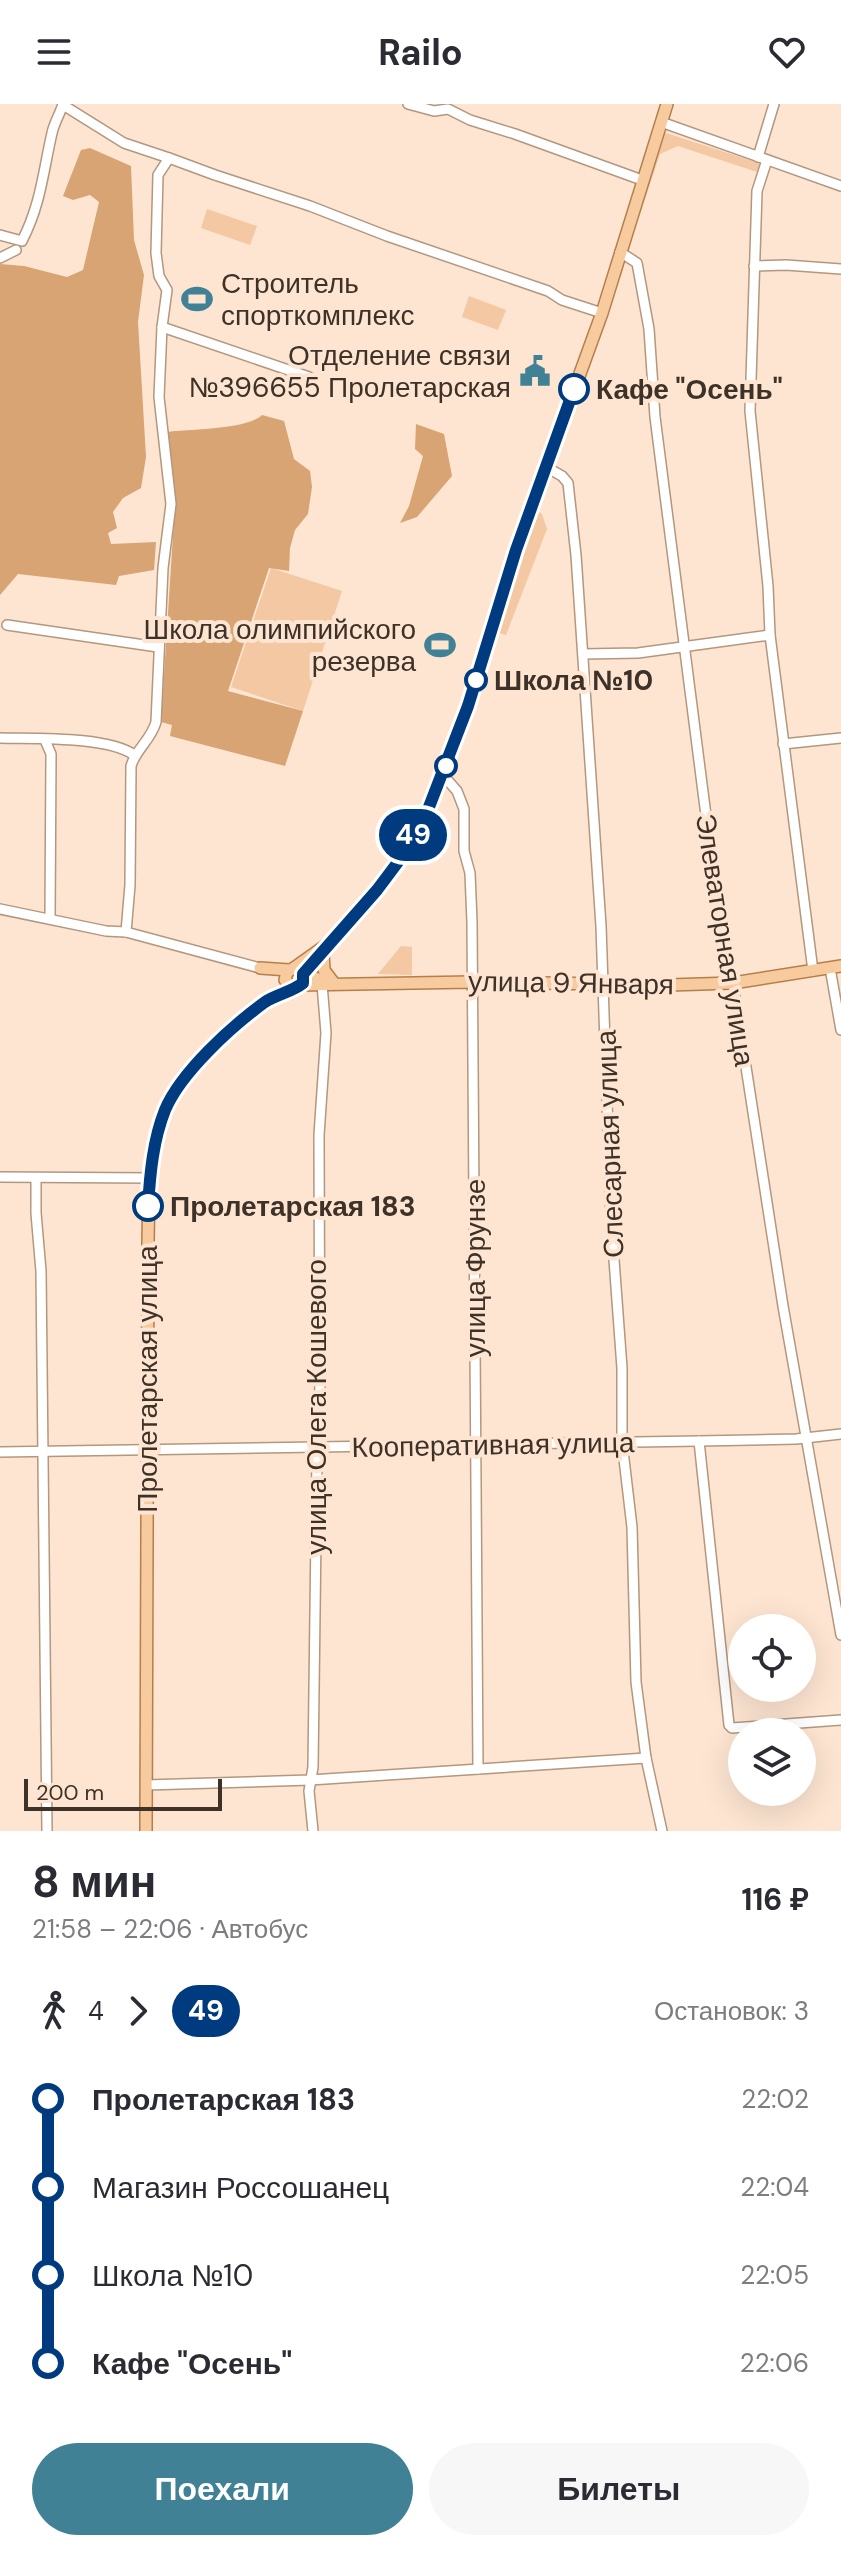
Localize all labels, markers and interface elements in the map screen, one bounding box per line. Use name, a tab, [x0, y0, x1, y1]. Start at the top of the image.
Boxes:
text: Railo	[378, 29, 463, 76]
icon: menu	[32, 30, 76, 74]
icon: heart	[765, 30, 809, 74]
place label: Строитель спорткомплекс	[221, 265, 415, 334]
sports icon: Строитель спорткомплекс	[180, 282, 214, 316]
place label: Отделение связи №396655 Пролетарская	[189, 337, 511, 406]
public building icon: Отделение связи №396655 Пролетарская	[518, 354, 552, 388]
place label: Кафе "Осень"	[596, 371, 783, 408]
marker: Кафе "Осень"	[559, 374, 589, 404]
place label: Школа олимпийского резерва	[144, 611, 416, 680]
sports icon: Школа олимпийского резерва	[423, 628, 457, 662]
place label: Школа №10	[494, 662, 653, 699]
marker: Школа №10	[465, 669, 487, 691]
unlabelled marker	[435, 755, 457, 777]
line badge: 49	[377, 809, 449, 861]
street label: Элеваторная улица	[687, 811, 763, 1069]
text: 49	[395, 816, 431, 853]
street label: улица 9 Января	[468, 963, 674, 1003]
street label: Слесарная улица	[588, 1029, 632, 1259]
street label: улица Фрунзе	[457, 1179, 494, 1357]
place label: Пролетарская 183	[170, 1188, 416, 1225]
marker: Пролетарская 183	[133, 1191, 163, 1221]
street label: Пролетарская улица	[129, 1245, 166, 1513]
street label: улица Олега Кошевого	[298, 1259, 335, 1555]
street label: Кооперативная улица	[351, 1424, 635, 1466]
map controls	[728, 1614, 816, 1806]
button: locate	[728, 1614, 816, 1702]
button: layers	[728, 1718, 816, 1806]
scale bar	[24, 1775, 222, 1811]
text: 200 m	[36, 1778, 104, 1807]
text: 8 мин	[32, 1853, 156, 1911]
text: 116 ₽	[741, 1880, 809, 1919]
text: 21:58 – 22:06 · Автобус	[32, 1912, 308, 1946]
icon: walk	[32, 1989, 76, 2033]
icon: forward	[116, 1989, 160, 2033]
text: 49	[188, 1992, 224, 2029]
text: 4	[88, 1994, 104, 2028]
text: Остановок: 3	[654, 1994, 809, 2028]
text: Пролетарская 183	[92, 2080, 355, 2119]
text: 22:02	[741, 2082, 809, 2116]
text: Магазин Россошанец	[92, 2168, 389, 2207]
text: 22:04	[740, 2170, 809, 2204]
text: Школа №10	[92, 2256, 253, 2295]
text: 22:05	[740, 2258, 809, 2292]
text: Кафе "Осень"	[92, 2344, 292, 2383]
text: 22:06	[740, 2346, 809, 2380]
button: Поехали	[32, 2443, 413, 2535]
button: Билеты	[429, 2443, 809, 2535]

